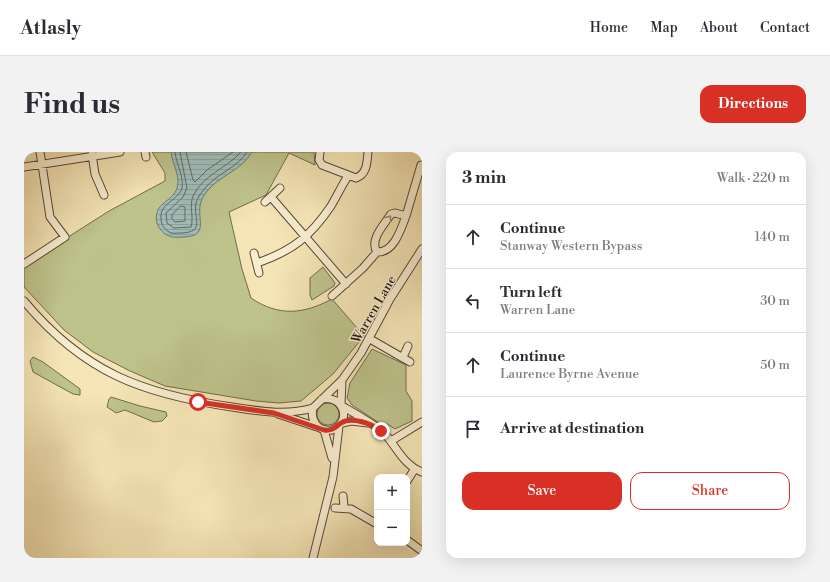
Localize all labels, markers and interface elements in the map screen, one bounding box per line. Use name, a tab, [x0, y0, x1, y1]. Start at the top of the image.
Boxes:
text: Atlasly	[20, 16, 81, 40]
text: Home	[590, 19, 628, 37]
text: Map	[650, 19, 678, 37]
text: About	[700, 19, 738, 37]
text: Contact	[760, 19, 810, 37]
button: Directions	[700, 85, 806, 123]
text: Find us	[24, 87, 120, 122]
text: 3 min	[462, 167, 506, 189]
text: Walk · 220 m	[717, 170, 790, 186]
one-way arrow	[384, 216, 391, 223]
text: Continue	[500, 219, 565, 238]
icon: ahead	[462, 226, 484, 248]
text: 140 m	[754, 229, 790, 245]
text: Stanway Western Bypass	[500, 238, 642, 254]
street label: Warren Lane	[348, 272, 400, 347]
text: Turn left	[500, 283, 562, 302]
icon: left	[462, 290, 484, 312]
text: 30 m	[760, 293, 790, 309]
text: Warren Lane	[500, 302, 575, 318]
text: Continue	[500, 347, 565, 366]
icon: ahead	[462, 354, 484, 376]
text: 50 m	[760, 357, 790, 373]
text: Laurence Byrne Avenue	[500, 366, 639, 382]
route start	[189, 393, 207, 411]
icon: arrive	[462, 418, 484, 440]
text: Arrive at destination	[500, 419, 644, 438]
route end	[372, 422, 390, 440]
button: Save	[462, 472, 622, 510]
button: Share	[630, 472, 790, 510]
map controls	[374, 474, 410, 546]
button: +	[374, 474, 410, 510]
button: −	[374, 510, 410, 546]

